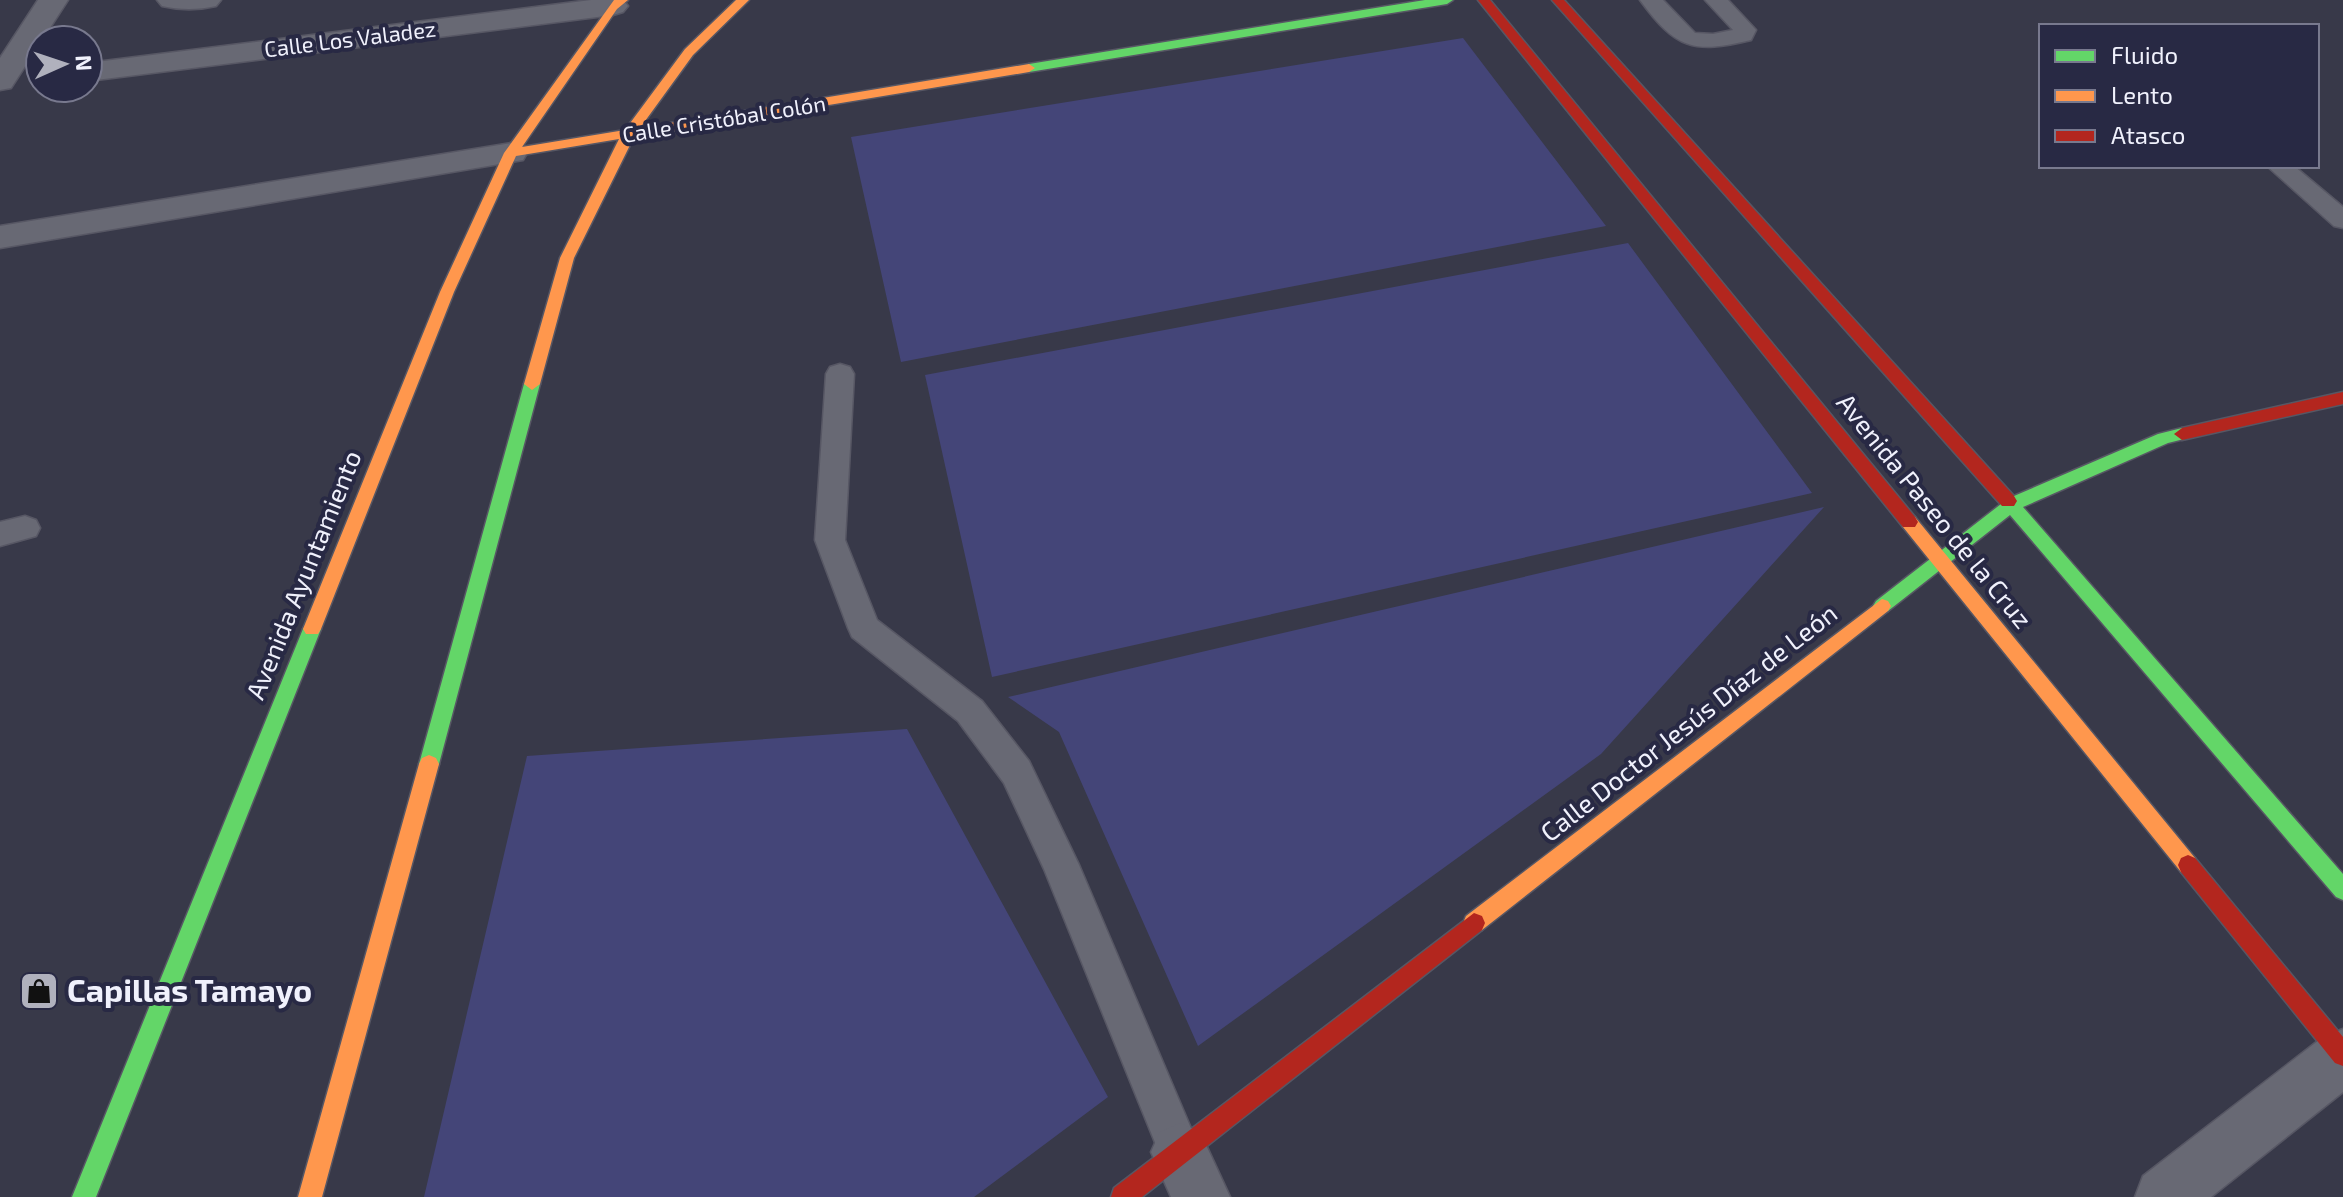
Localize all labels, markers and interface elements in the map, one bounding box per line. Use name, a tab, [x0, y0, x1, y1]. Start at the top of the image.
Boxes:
street label: Calle Los Valadez	[263, 15, 437, 61]
north arrow	[24, 24, 104, 104]
legend	[2039, 24, 2319, 168]
text: Fluido	[2111, 40, 2178, 69]
text: N	[72, 54, 98, 72]
text: Lento	[2111, 80, 2173, 109]
street label: Calle Cristóbal Colón	[620, 89, 827, 147]
text: Atasco	[2111, 120, 2185, 149]
street label: Avenida Paseo de la Cruz	[1831, 387, 2039, 634]
street label: Avenida Ayuntamiento	[238, 445, 367, 703]
street label: Calle Doctor Jesús Díaz de León	[1534, 596, 1842, 847]
shop icon: Capillas Tamayo	[18, 970, 60, 1012]
place label: Capillas Tamayo	[67, 970, 312, 1009]

